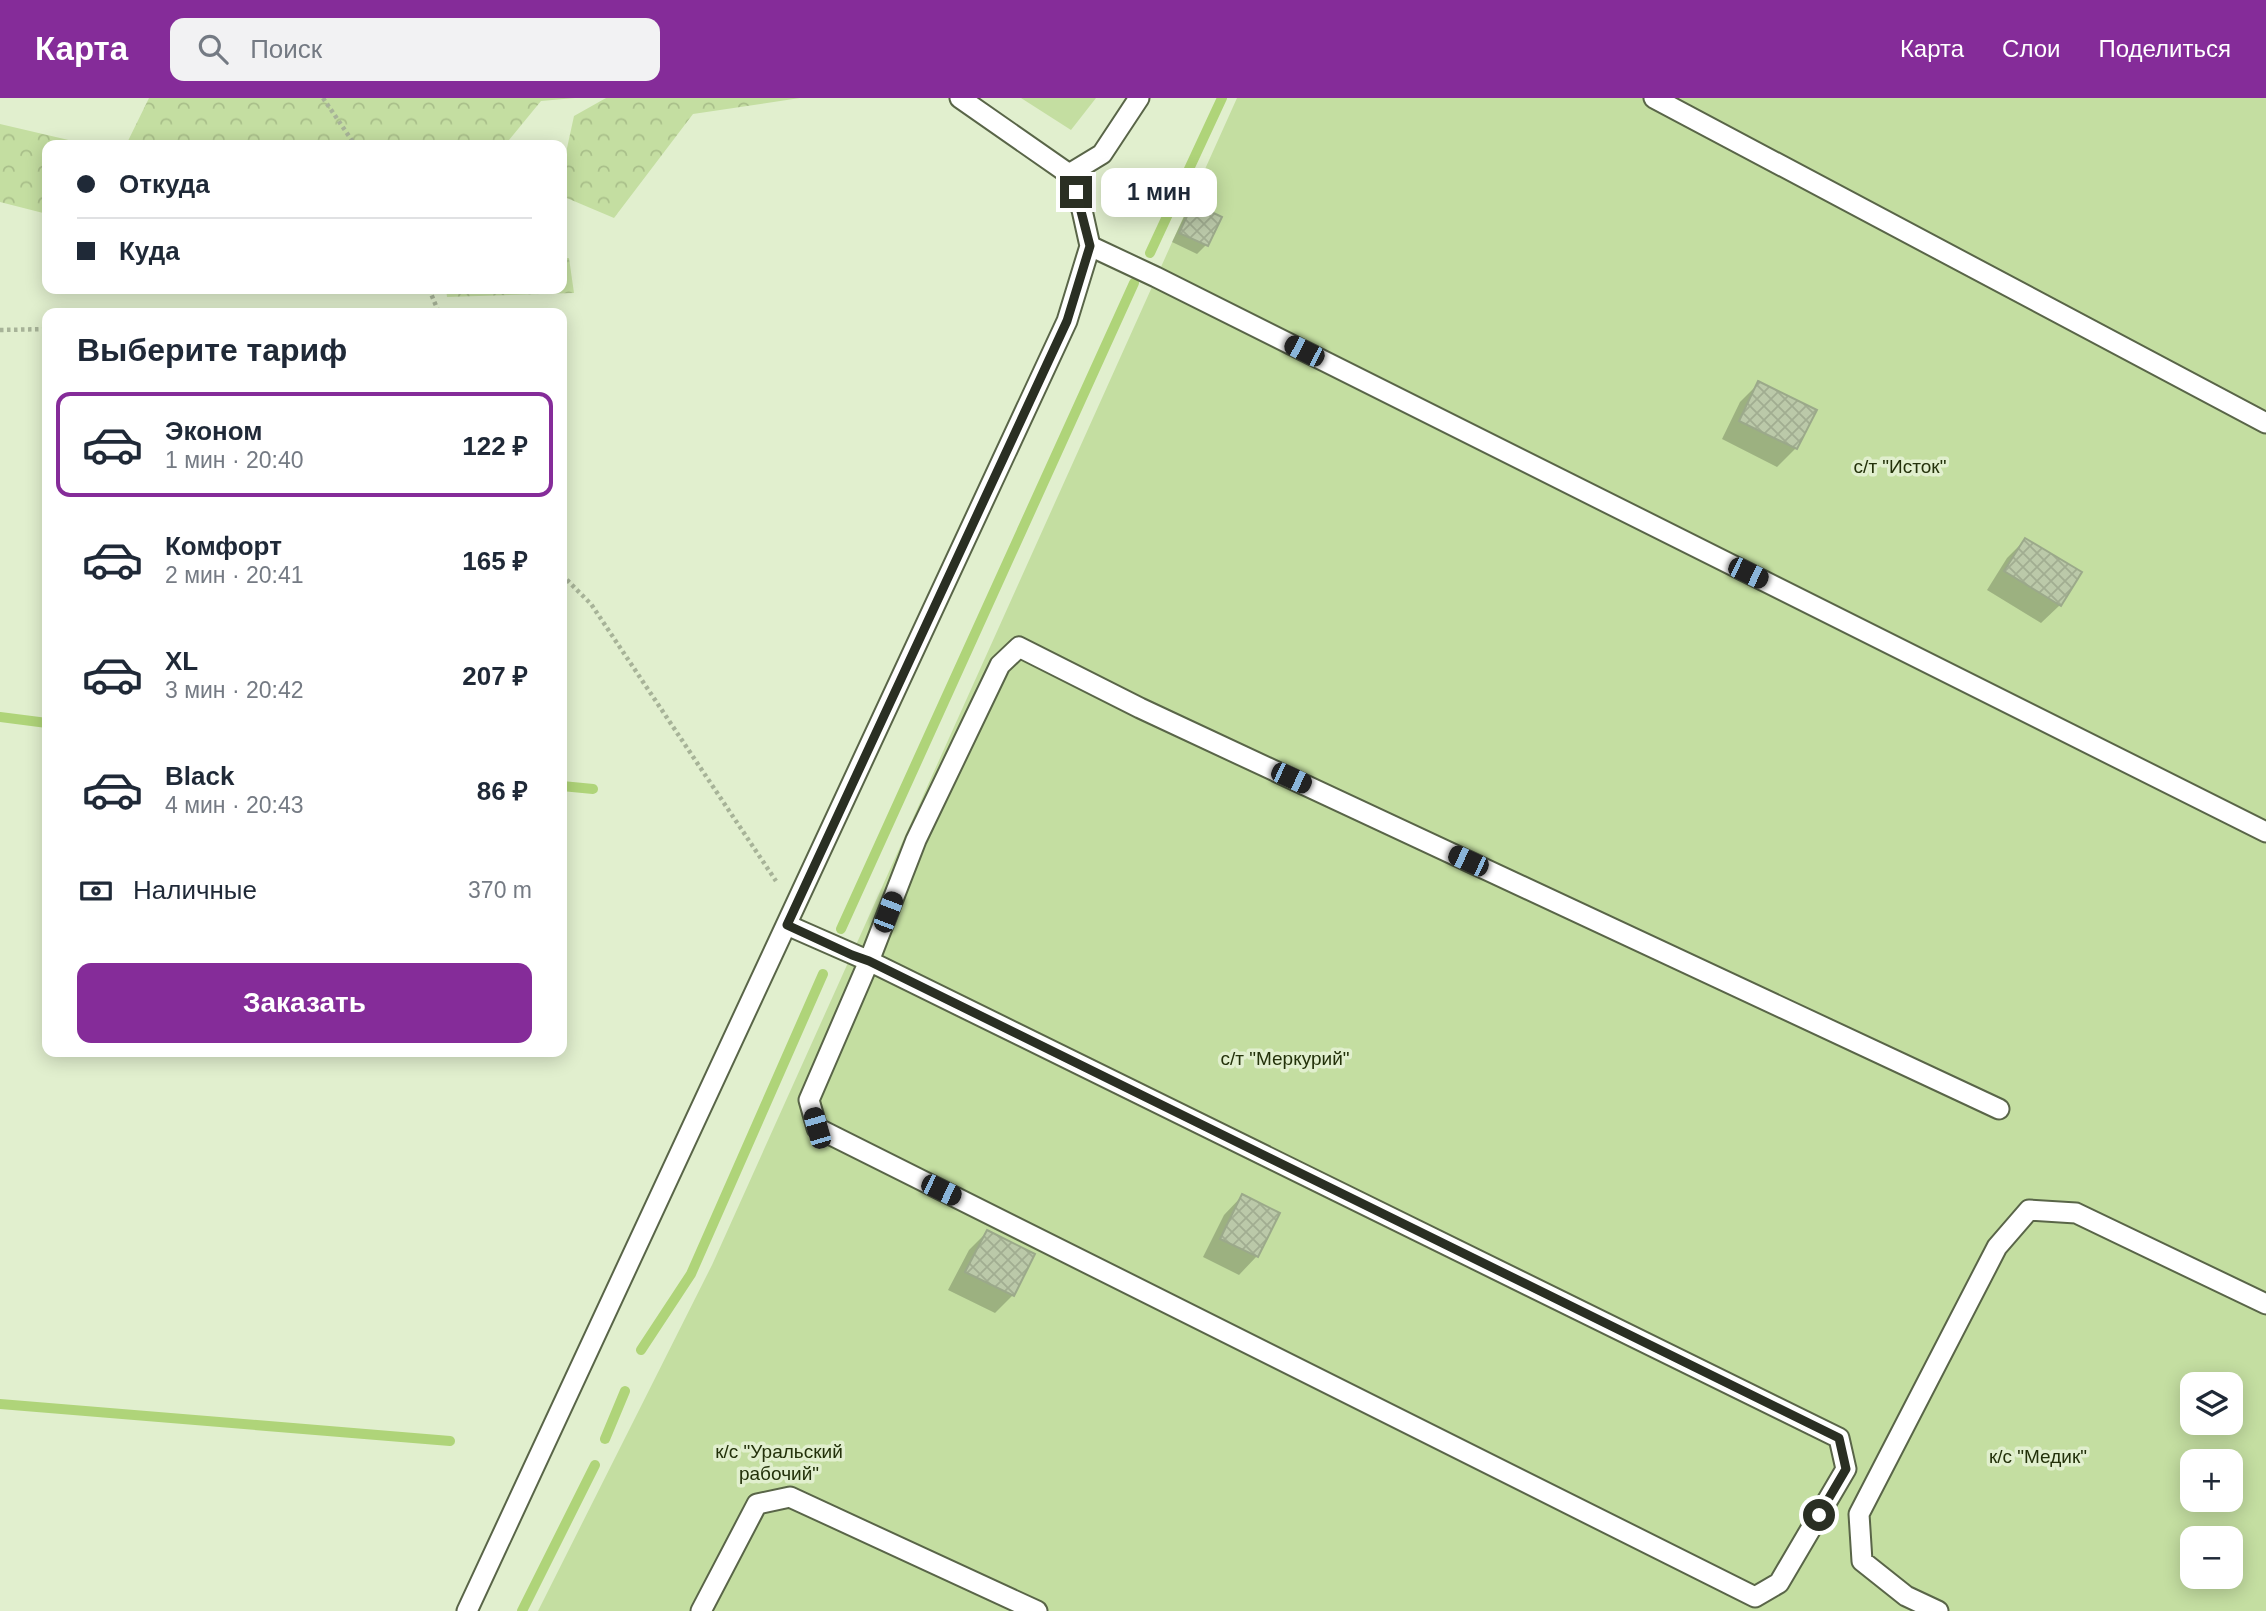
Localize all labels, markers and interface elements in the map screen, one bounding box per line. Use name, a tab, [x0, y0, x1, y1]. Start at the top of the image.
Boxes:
search box	[170, 18, 660, 81]
text: Карта	[35, 30, 128, 67]
icon: search	[194, 30, 232, 68]
text: Поиск	[250, 34, 322, 64]
text: Карта	[1900, 35, 1964, 62]
text: Слои	[2002, 35, 2060, 62]
text: Поделиться	[2098, 35, 2231, 62]
callout: 1 мин	[1100, 168, 1216, 217]
text: Откуда	[119, 169, 210, 199]
route end	[1060, 176, 1092, 208]
text: 1 мин	[1127, 179, 1191, 205]
text: Куда	[119, 236, 180, 266]
text: Выберите тариф	[77, 332, 347, 368]
car	[1281, 332, 1328, 370]
icon: car	[81, 413, 144, 476]
text: Эконом	[165, 416, 263, 446]
text: 122 ₽	[462, 431, 528, 461]
text: 1 мин · 20:40	[165, 447, 304, 473]
park label: с/т "Исток"	[1854, 456, 1946, 477]
icon: car	[81, 528, 144, 591]
text: Комфорт	[165, 531, 282, 561]
text: 165 ₽	[462, 546, 528, 576]
car	[1725, 554, 1772, 592]
text: 2 мин · 20:41	[165, 562, 304, 588]
icon: car	[81, 643, 144, 706]
text: XL	[165, 646, 198, 676]
text: 207 ₽	[462, 661, 528, 691]
text: 3 мин · 20:42	[165, 677, 304, 703]
icon: car	[81, 758, 144, 821]
car	[1268, 760, 1315, 796]
text: Black	[165, 761, 234, 791]
text: 86 ₽	[477, 776, 528, 806]
text: 4 мин · 20:43	[165, 792, 304, 818]
car	[1445, 843, 1492, 879]
icon: cash	[77, 872, 115, 910]
text: Наличные	[133, 875, 257, 905]
text: 370 m	[468, 877, 532, 903]
car	[871, 889, 906, 935]
button: Заказать	[77, 963, 532, 1043]
park label: с/т "Меркурий"	[1220, 1048, 1350, 1069]
car	[802, 1105, 833, 1151]
car	[918, 1171, 965, 1209]
map controls	[2180, 1372, 2243, 1589]
button: layers	[2180, 1372, 2243, 1435]
park label: к/с "Уральский рабочий"	[715, 1441, 843, 1484]
park label: к/с "Медик"	[1989, 1446, 2087, 1467]
button: +	[2180, 1449, 2243, 1512]
route start	[1803, 1499, 1835, 1531]
button: −	[2180, 1526, 2243, 1589]

